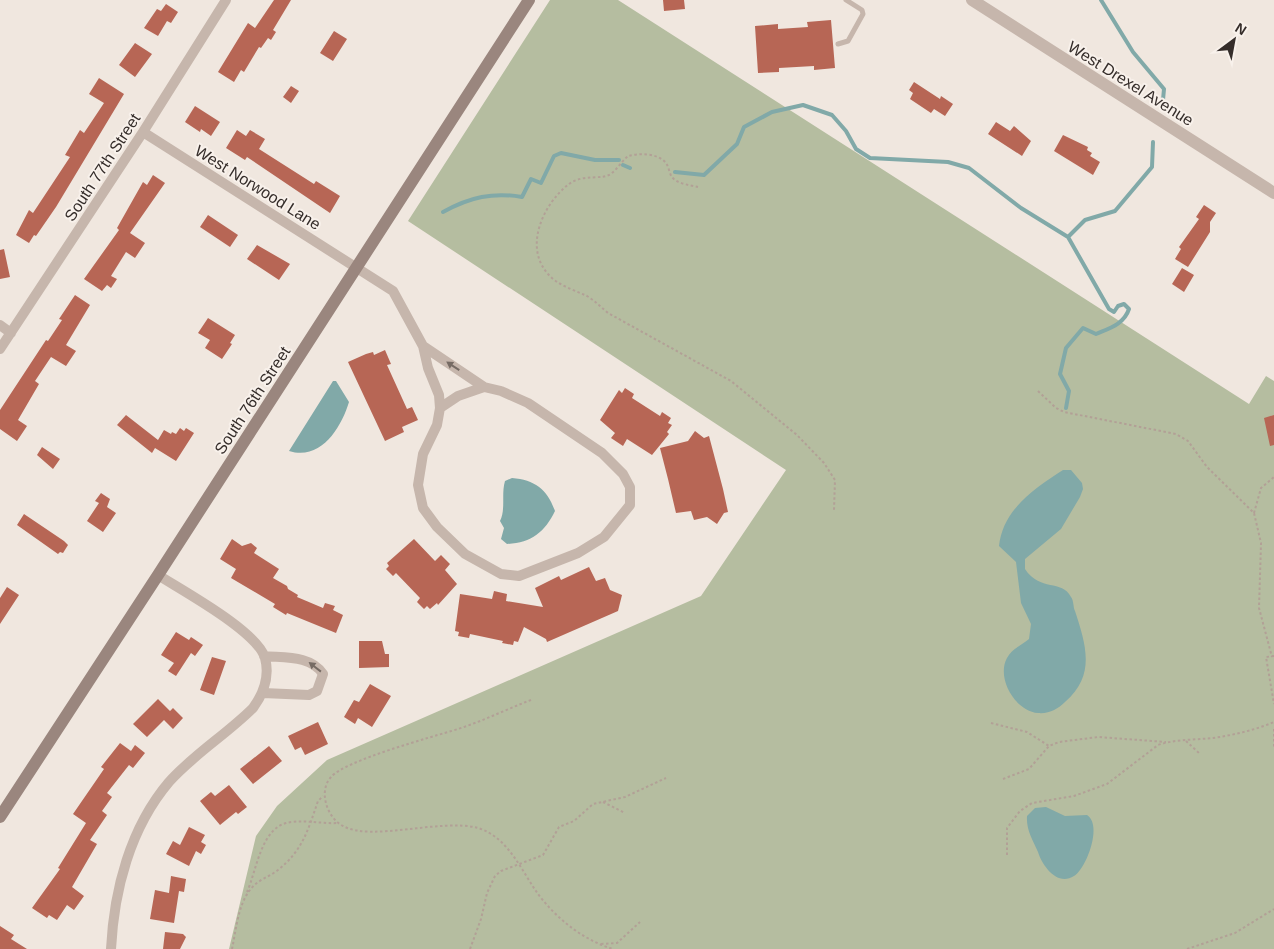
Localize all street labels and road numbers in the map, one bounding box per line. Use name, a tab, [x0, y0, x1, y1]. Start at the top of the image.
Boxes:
street label: West Drexel Avenue	[1065, 38, 1197, 129]
street label: South 77th Street	[61, 110, 144, 224]
street label: West Norwood Lane	[192, 142, 324, 233]
street label: South 76th Street	[211, 343, 294, 457]

